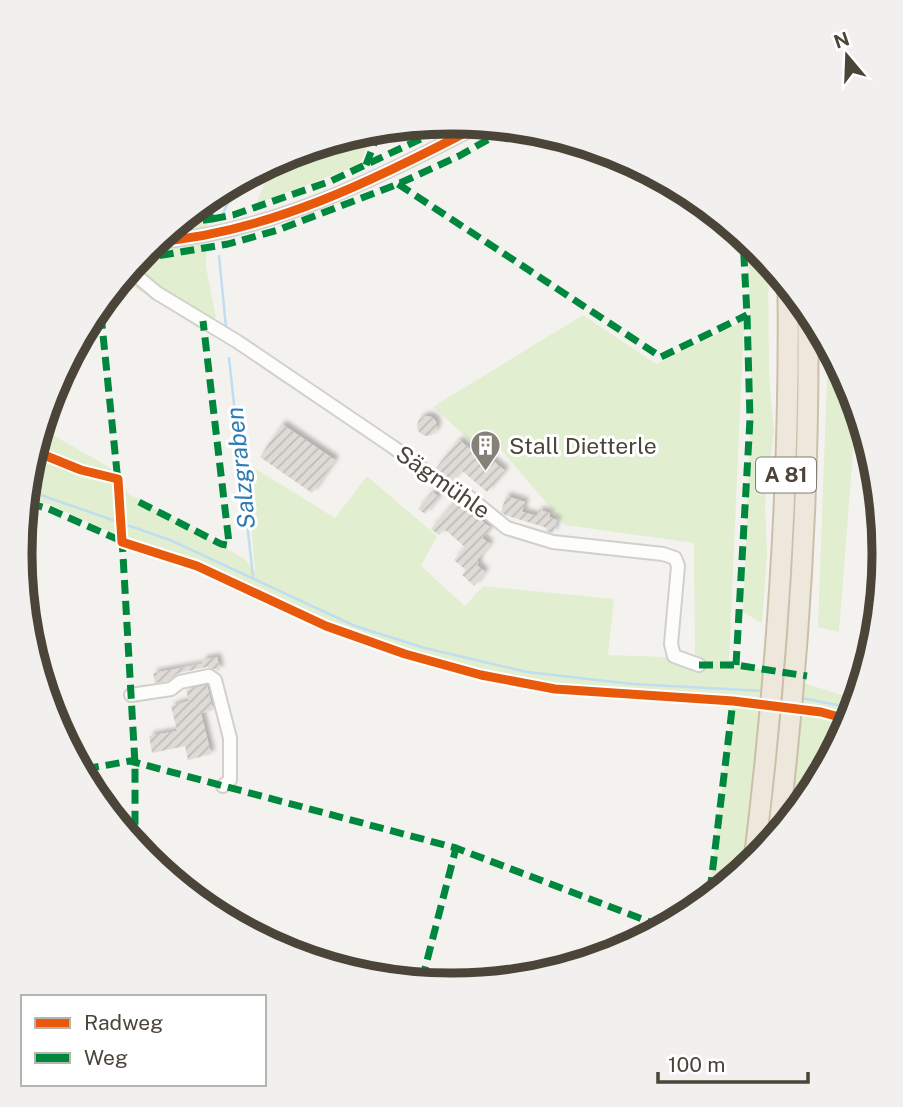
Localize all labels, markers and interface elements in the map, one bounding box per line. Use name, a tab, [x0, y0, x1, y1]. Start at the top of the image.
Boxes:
north arrow	[812, 21, 882, 91]
text: N	[831, 27, 852, 53]
water label: Salzgraben	[220, 406, 260, 531]
building icon: Stall Dietterle	[469, 429, 503, 473]
place label: Stall Dietterle	[509, 432, 657, 459]
street label: Sägmühle	[391, 439, 495, 524]
road number: A 81	[756, 458, 816, 492]
legend	[21, 995, 266, 1086]
text: Radweg	[84, 1010, 163, 1035]
scale bar	[658, 1040, 808, 1084]
text: Weg	[84, 1045, 128, 1070]
text: 100 m	[668, 1052, 725, 1077]

